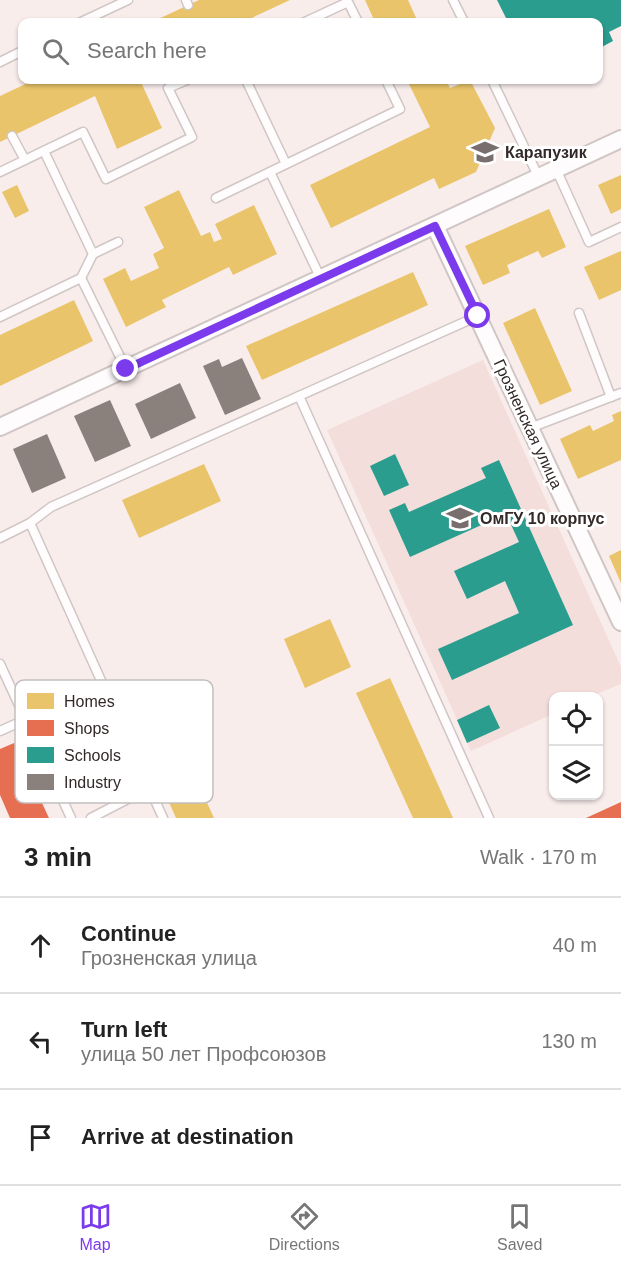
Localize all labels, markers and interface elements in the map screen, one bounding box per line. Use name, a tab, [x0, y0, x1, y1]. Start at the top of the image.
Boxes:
search box	[18, 18, 603, 84]
icon: search	[39, 35, 72, 68]
text: Search here	[87, 38, 207, 63]
school or university icon: Карапузик	[470, 137, 500, 167]
place label: Карапузик	[505, 144, 588, 161]
route start	[464, 302, 490, 328]
route end	[112, 355, 138, 381]
street label: Грозненская улица	[491, 357, 565, 491]
school or university icon: ОмГУ 10 корпус	[445, 503, 475, 533]
place label: ОмГУ 10 корпус	[480, 510, 605, 527]
legend	[15, 680, 213, 803]
map controls	[549, 692, 603, 800]
button: locate	[549, 692, 603, 746]
text: Homes	[64, 693, 115, 710]
text: Shops	[64, 720, 109, 737]
button: layers	[549, 746, 603, 800]
text: Schools	[64, 747, 121, 764]
text: Industry	[64, 774, 121, 791]
text: 3 min	[24, 842, 92, 872]
text: Walk · 170 m	[480, 846, 597, 868]
text: Continue	[81, 921, 176, 946]
icon: ahead	[24, 929, 57, 962]
text: 40 m	[553, 934, 597, 956]
text: Грозненская улица	[81, 947, 257, 969]
text: Turn left	[81, 1017, 167, 1042]
icon: left	[24, 1025, 57, 1058]
text: 130 m	[541, 1030, 597, 1052]
text: улица 50 лет Профсоюзов	[81, 1043, 326, 1065]
icon: arrive	[24, 1121, 57, 1154]
text: Arrive at destination	[81, 1124, 294, 1149]
tab: Map	[79, 1200, 112, 1254]
tab: Directions	[269, 1200, 340, 1254]
tab: Saved	[497, 1200, 542, 1254]

